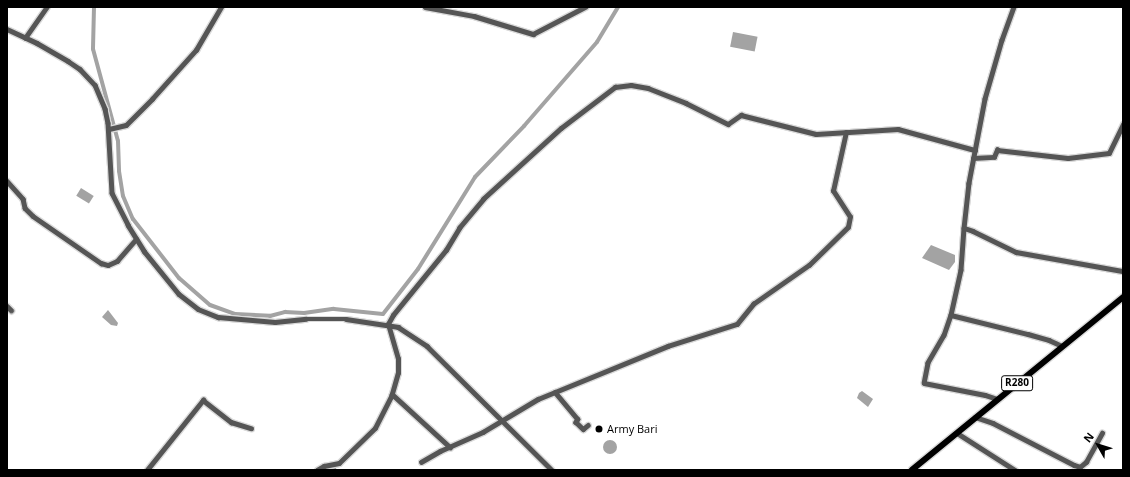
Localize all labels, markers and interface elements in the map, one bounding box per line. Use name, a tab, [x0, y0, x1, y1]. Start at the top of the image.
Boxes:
road number: R280	[1001, 375, 1033, 391]
place label: Army Bari	[607, 422, 657, 436]
marker: Army Bari	[594, 424, 604, 434]
north arrow	[1078, 425, 1118, 465]
text: N	[1080, 429, 1097, 445]

